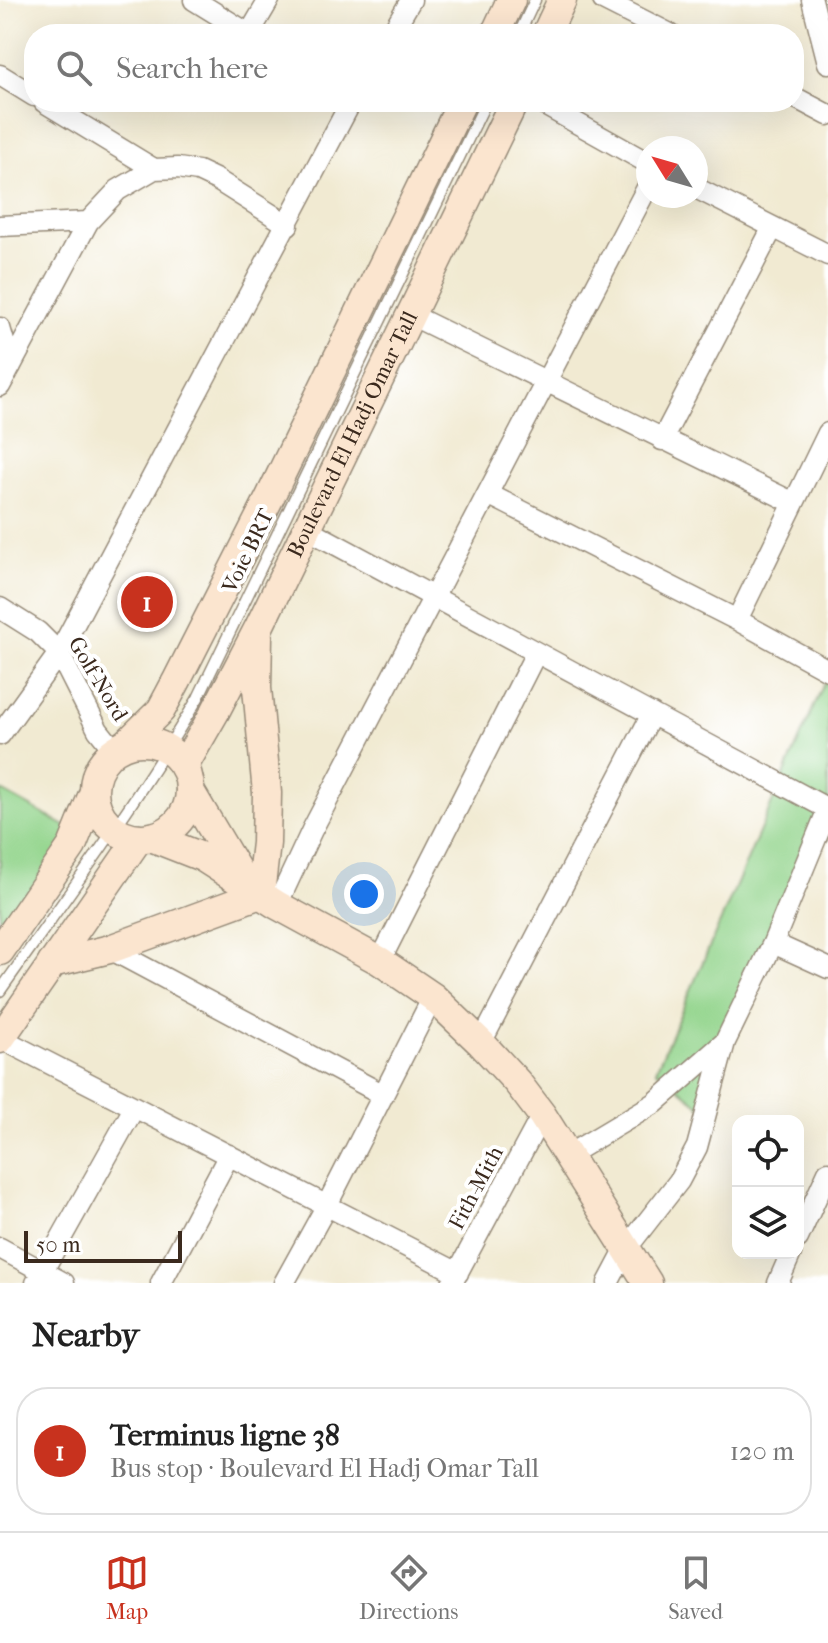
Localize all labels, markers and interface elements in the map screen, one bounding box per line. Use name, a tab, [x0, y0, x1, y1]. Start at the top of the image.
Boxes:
search box	[24, 24, 804, 112]
icon: search	[52, 46, 96, 90]
text: Search here	[116, 51, 268, 86]
north arrow	[636, 136, 708, 208]
street label: Boulevard El Hadj Omar Tall	[282, 307, 423, 562]
street label: Voie BRT	[216, 504, 280, 598]
pin: 1	[121, 572, 173, 632]
street label: Golf-Nord	[63, 632, 134, 727]
your location	[344, 874, 384, 914]
map controls	[732, 1115, 804, 1259]
button: locate	[732, 1115, 804, 1187]
street label: Fith-Mith	[443, 1141, 509, 1234]
button: layers	[732, 1187, 804, 1259]
scale bar	[24, 1227, 182, 1263]
text: 50 m	[36, 1232, 81, 1258]
text: Nearby	[32, 1315, 139, 1355]
text: Terminus ligne 38	[110, 1418, 340, 1453]
text: 1	[55, 1436, 65, 1467]
text: 120 m	[730, 1436, 794, 1467]
text: Bus stop · Boulevard El Hadj Omar Tall	[110, 1453, 539, 1484]
tab: Map	[105, 1551, 149, 1625]
tab: Directions	[359, 1551, 458, 1625]
tab: Saved	[668, 1551, 723, 1625]

